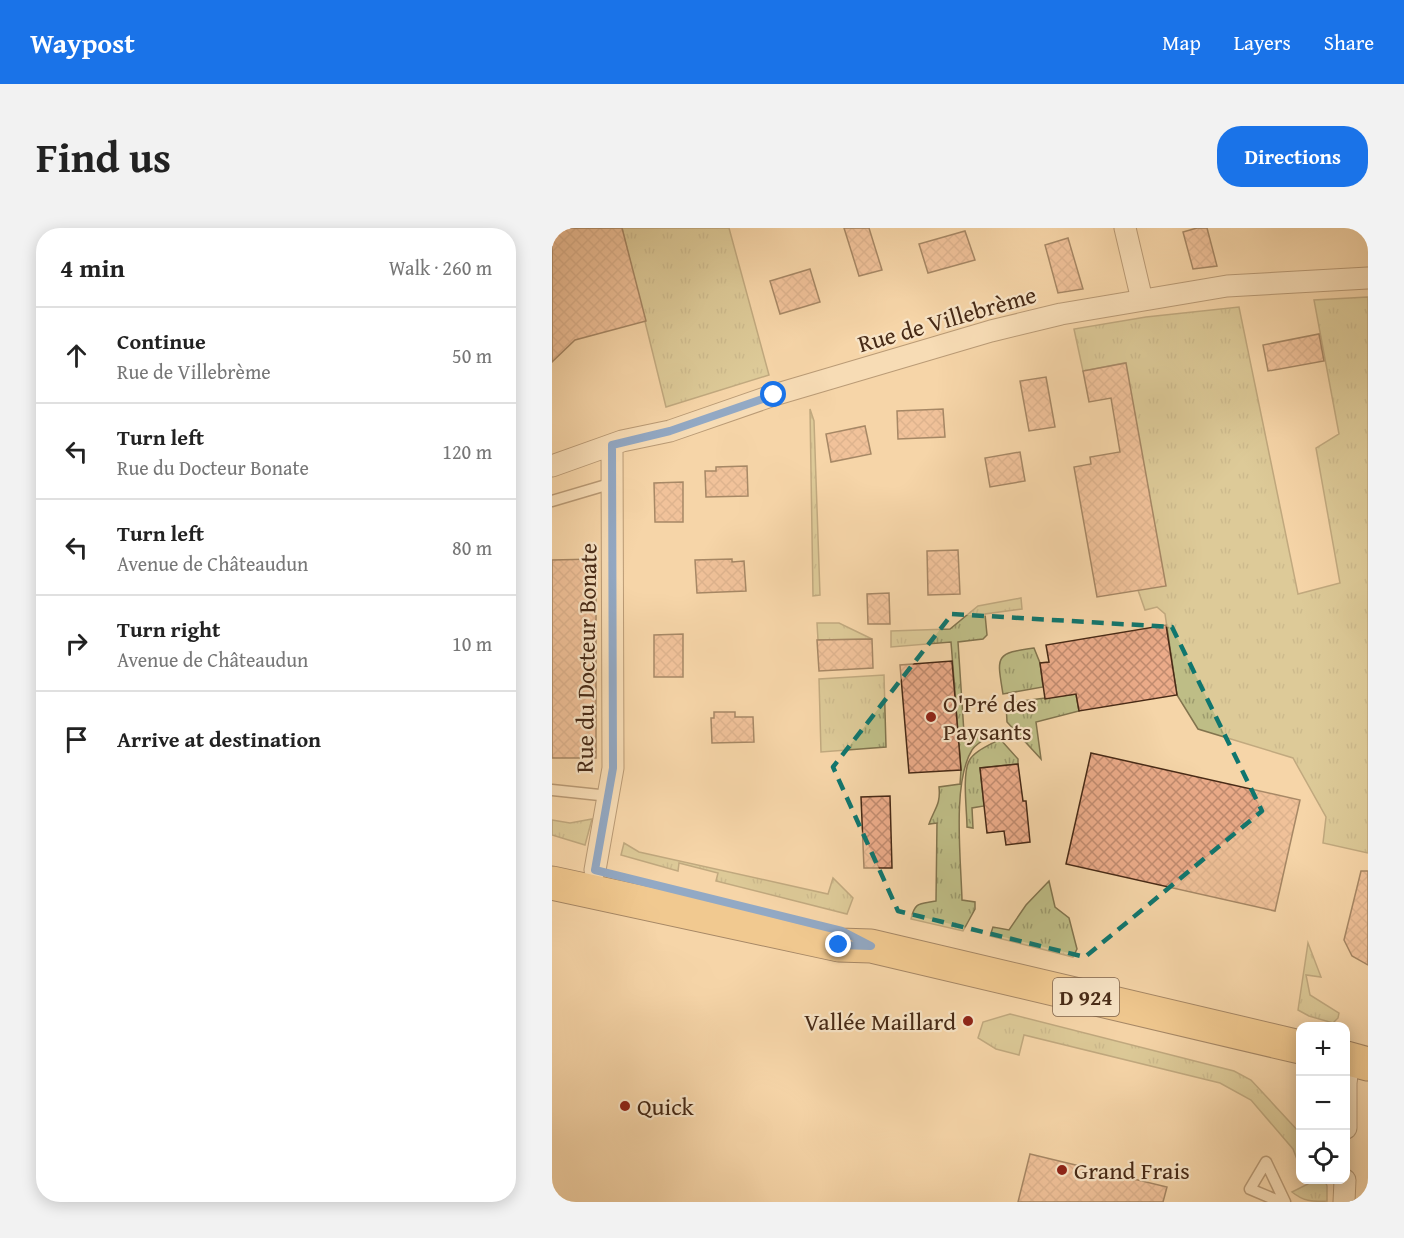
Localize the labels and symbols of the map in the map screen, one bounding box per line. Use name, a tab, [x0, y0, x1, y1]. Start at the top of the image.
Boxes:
street label: Rue de Villebrème	[854, 277, 1040, 361]
route start	[760, 381, 786, 407]
street label: Rue du Docteur Bonate	[566, 543, 606, 773]
place label: O'Pré des Paysants	[943, 686, 1037, 749]
marker: O'Pré des Paysants	[924, 710, 938, 724]
route end	[825, 931, 851, 957]
road number: D 924	[1053, 978, 1119, 1016]
place label: Vallée Maillard	[804, 1004, 956, 1039]
marker: Vallée Maillard	[961, 1014, 975, 1028]
place label: Quick	[637, 1089, 695, 1124]
marker: Quick	[618, 1099, 632, 1113]
place label: Grand Frais	[1074, 1153, 1190, 1188]
marker: Grand Frais	[1055, 1163, 1069, 1177]

